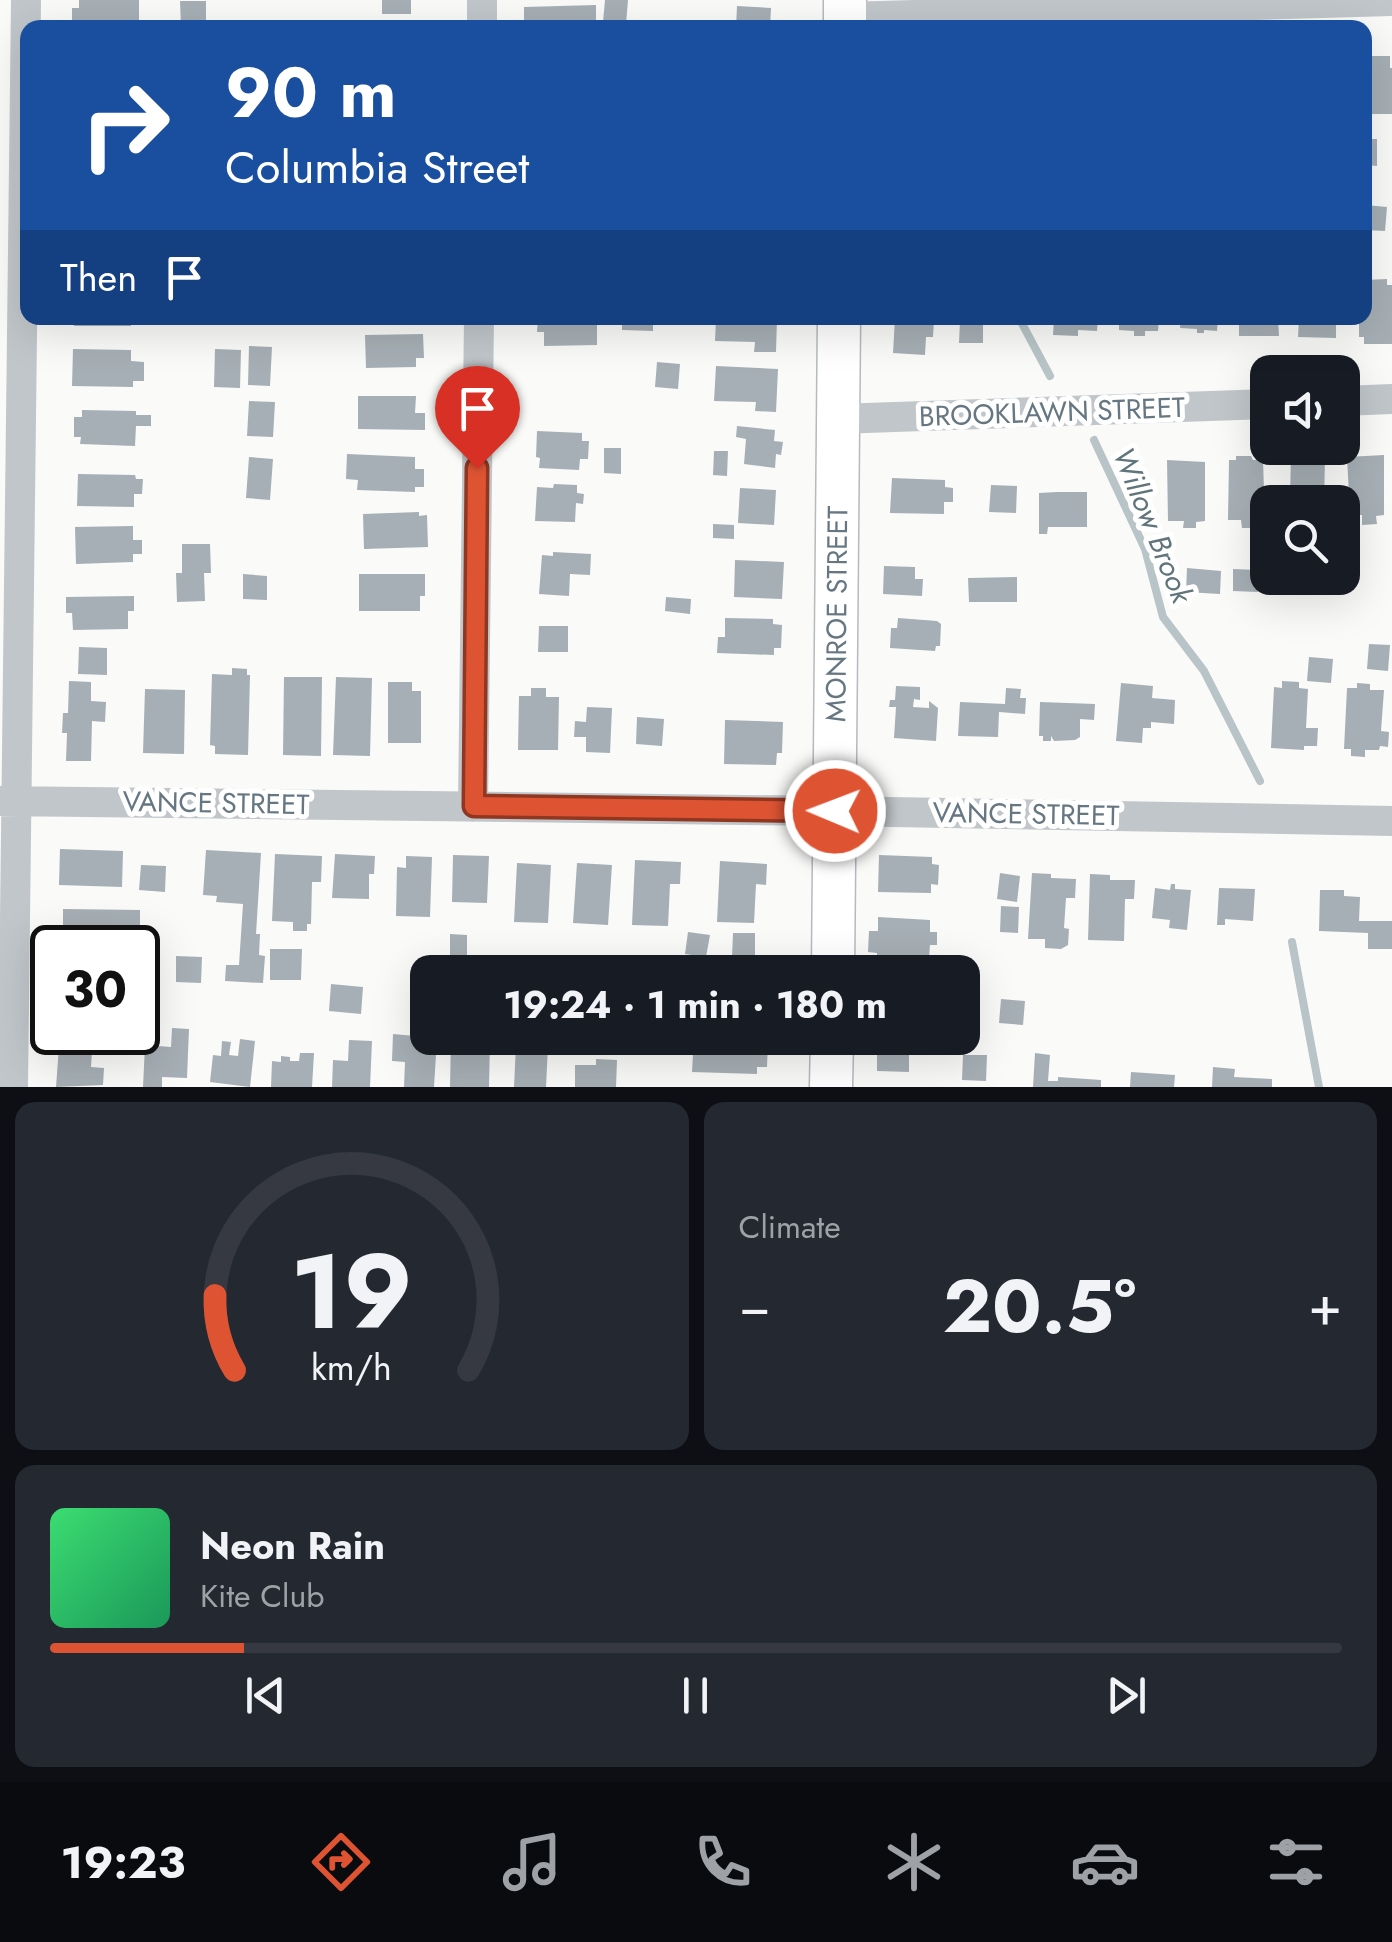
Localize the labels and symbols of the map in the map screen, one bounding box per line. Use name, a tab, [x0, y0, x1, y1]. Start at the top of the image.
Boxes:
pin	[435, 366, 520, 469]
street label: BROOKLAWN STREET	[918, 387, 1186, 437]
water label: Willow Brook	[1102, 441, 1204, 610]
street label: MONROE STREET	[815, 506, 858, 722]
position arrow	[783, 759, 887, 863]
street label: VANCE STREET	[122, 781, 310, 825]
street label: VANCE STREET	[932, 792, 1120, 836]
speed limit sign: 30	[30, 925, 160, 1055]

